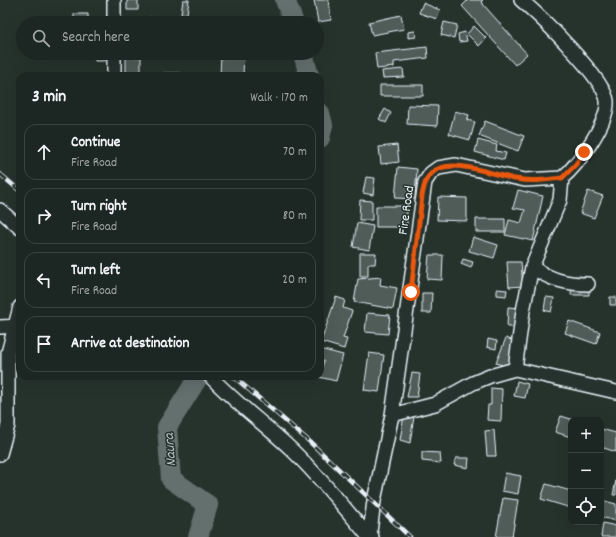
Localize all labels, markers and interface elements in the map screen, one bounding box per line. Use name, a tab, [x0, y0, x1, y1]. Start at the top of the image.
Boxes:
search box	[16, 16, 324, 60]
icon: search	[30, 27, 52, 49]
text: Search here	[62, 27, 130, 49]
text: 3 min	[32, 86, 66, 110]
text: Walk · 170 m	[250, 89, 308, 108]
text: Continue	[71, 132, 120, 154]
icon: ahead	[33, 141, 55, 163]
text: 70 m	[283, 143, 307, 162]
route end	[575, 143, 593, 161]
text: Fire Road	[71, 154, 117, 173]
street label: Fire Road	[394, 184, 420, 236]
text: Turn right	[71, 196, 127, 218]
icon: right	[33, 205, 55, 227]
text: 80 m	[283, 207, 307, 226]
text: Fire Road	[71, 218, 117, 237]
text: Turn left	[71, 260, 120, 282]
icon: left	[33, 269, 55, 291]
text: 20 m	[282, 271, 307, 290]
text: Fire Road	[71, 282, 117, 301]
route start	[402, 283, 420, 301]
icon: arrive	[33, 333, 55, 355]
text: Arrive at destination	[71, 333, 189, 355]
map controls	[568, 417, 604, 525]
button: +	[568, 417, 604, 453]
water label: Naura	[159, 431, 183, 467]
button: −	[568, 453, 604, 489]
button: locate	[568, 489, 604, 525]

